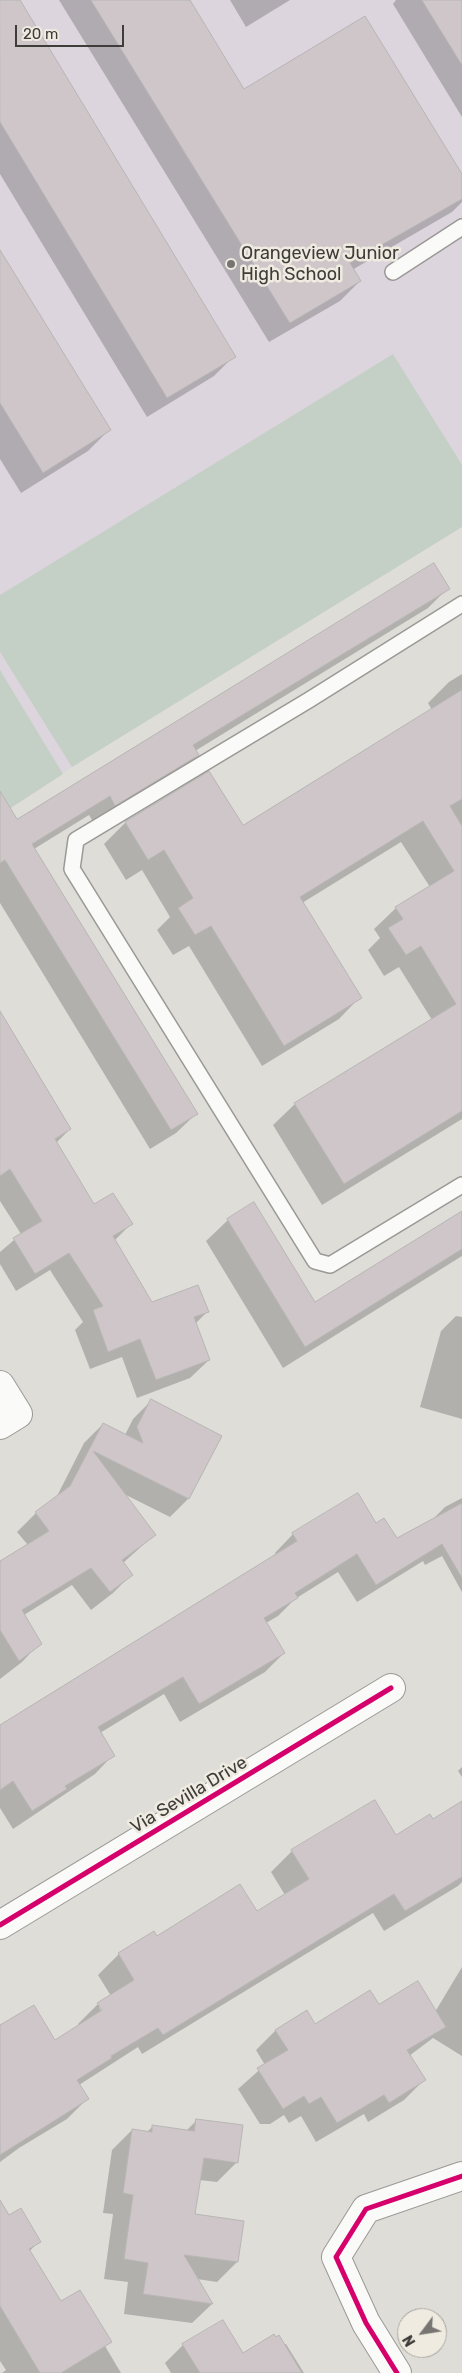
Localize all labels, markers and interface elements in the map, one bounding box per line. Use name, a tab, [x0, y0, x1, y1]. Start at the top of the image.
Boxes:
scale bar	[18, 15, 126, 47]
text: 20 m	[23, 25, 58, 43]
place label: Orangeview Junior High School	[241, 243, 399, 286]
marker: Orangeview Junior High School	[225, 258, 237, 270]
street label: Via Sevilla Drive	[127, 1752, 251, 1838]
north arrow	[397, 2308, 447, 2358]
text: N	[400, 2332, 419, 2349]

